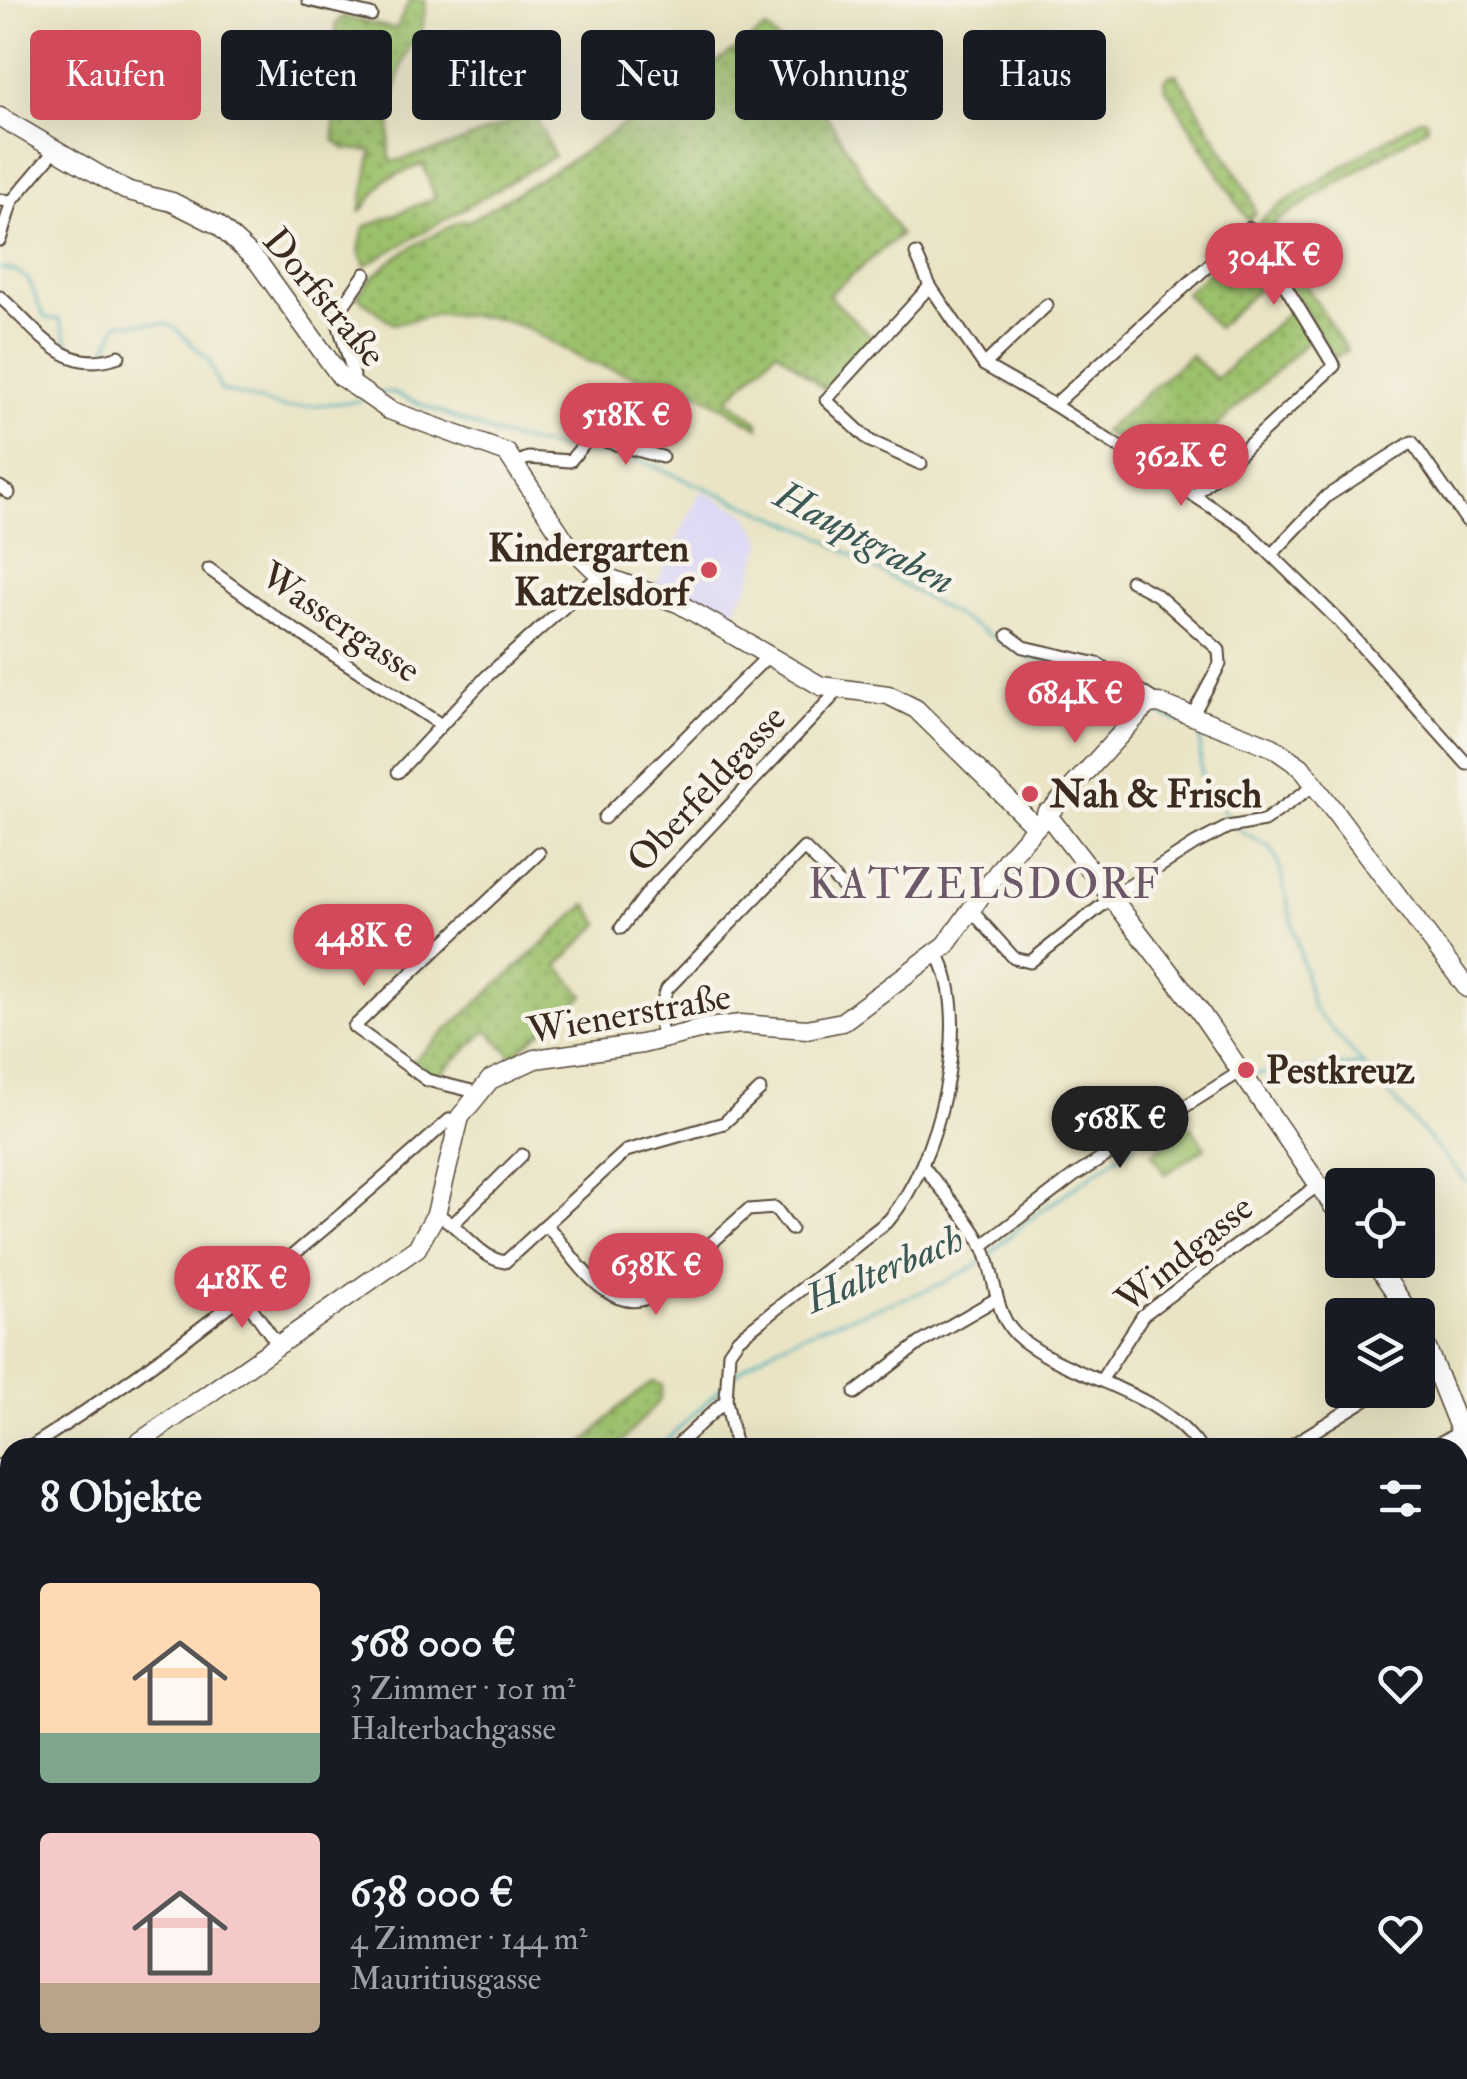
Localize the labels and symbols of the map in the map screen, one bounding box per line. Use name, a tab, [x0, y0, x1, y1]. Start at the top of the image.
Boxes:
street label: Dorfstraße	[252, 218, 396, 377]
pin: 304K €	[1193, 223, 1355, 308]
pin: 518K €	[545, 383, 707, 468]
pin: 362K €	[1100, 424, 1262, 509]
water label: Hauptgraben	[764, 469, 963, 607]
place label: Kindergarten Katzelsdorf	[488, 525, 695, 617]
street label: Wassergasse	[250, 551, 430, 694]
marker: Kindergarten Katzelsdorf	[698, 559, 720, 581]
pin: 684K €	[994, 661, 1156, 746]
street label: Oberfeldgasse	[617, 695, 797, 883]
place label: Nah & Frisch	[1049, 771, 1262, 819]
marker: Nah & Frisch	[1019, 783, 1041, 805]
district label: KATZELSDORF	[808, 859, 1162, 911]
pin: 448K €	[283, 904, 445, 989]
street label: Wienerstraße	[523, 972, 735, 1056]
place label: Pestkreuz	[1266, 1047, 1415, 1095]
marker: Pestkreuz	[1235, 1059, 1257, 1081]
pin: 568K €	[1039, 1086, 1201, 1171]
street label: Windgasse	[1105, 1184, 1263, 1324]
water label: Halterbach	[796, 1213, 971, 1326]
pin: 638K €	[575, 1233, 737, 1318]
pin: 418K €	[161, 1246, 323, 1331]

